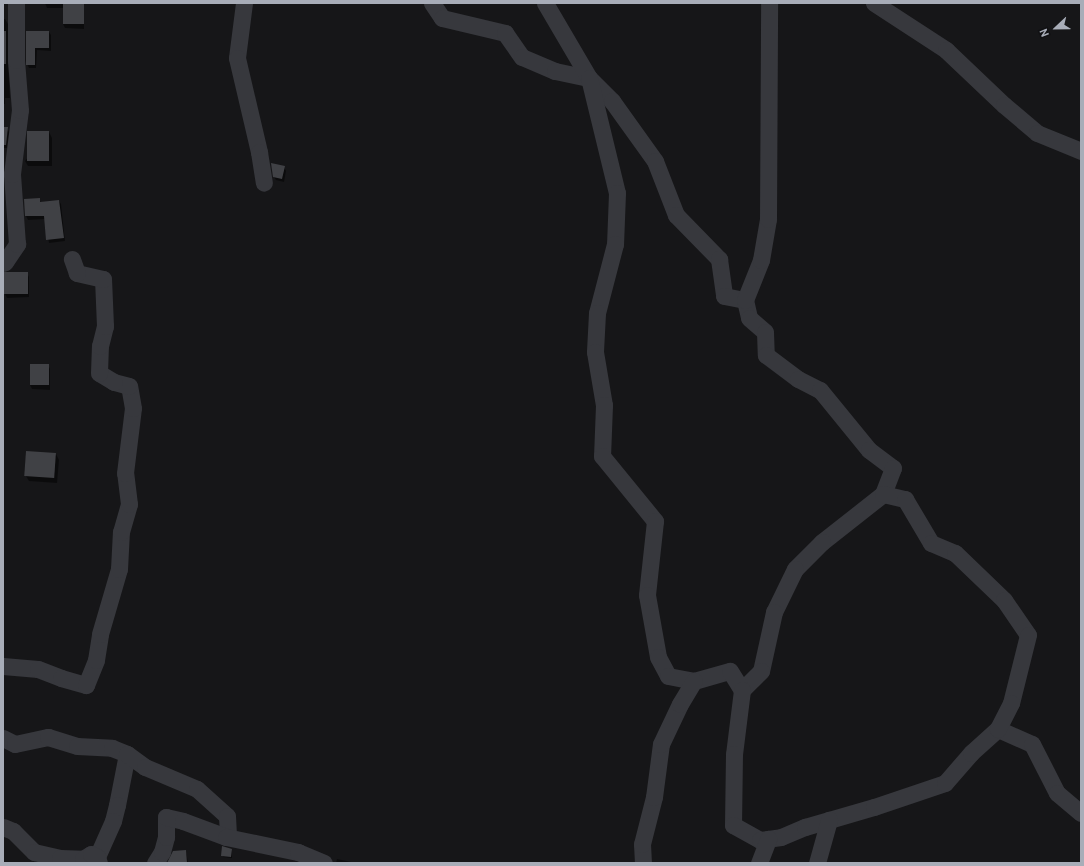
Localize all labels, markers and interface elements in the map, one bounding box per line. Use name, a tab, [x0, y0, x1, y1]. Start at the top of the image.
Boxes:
north arrow	[1036, 8, 1076, 48]
text: N	[1037, 26, 1053, 39]

